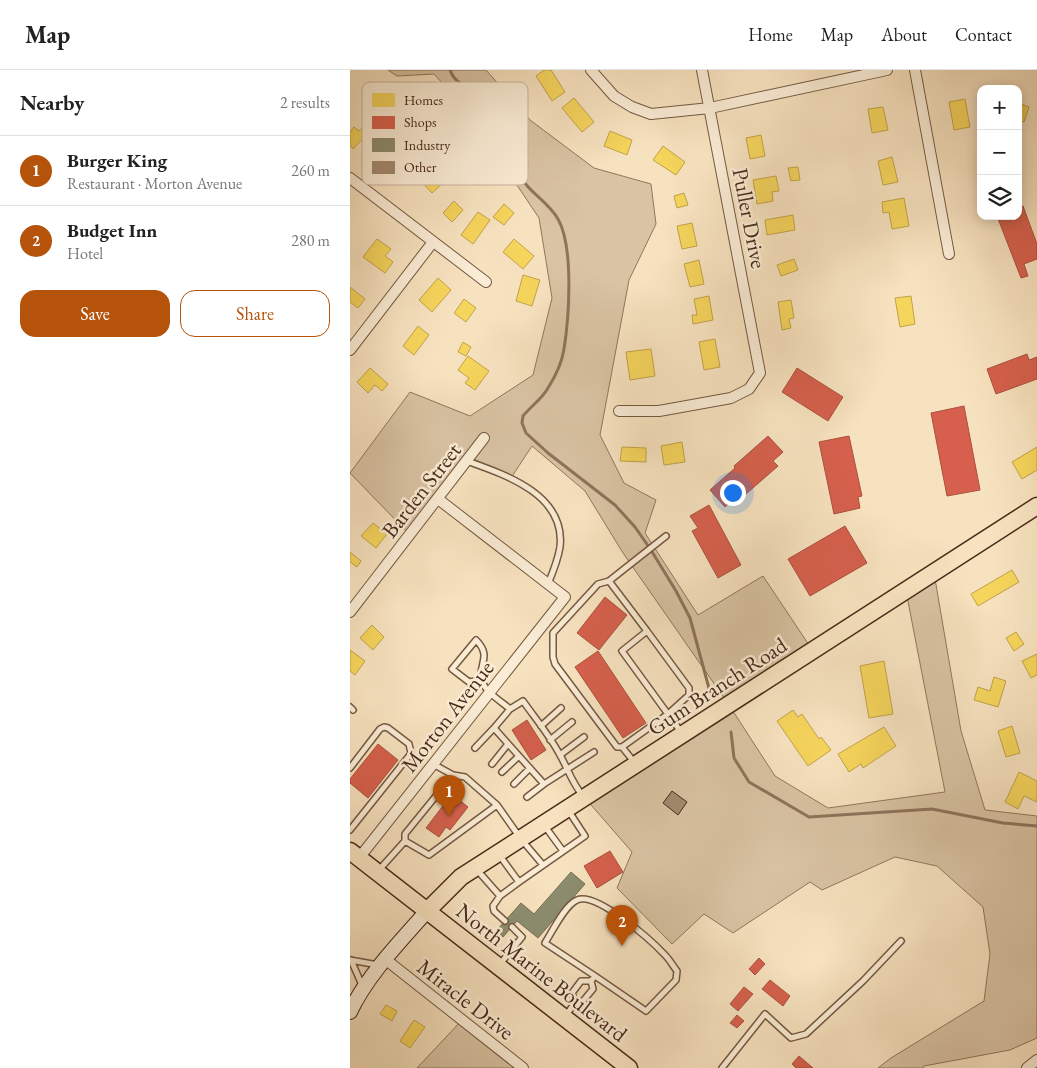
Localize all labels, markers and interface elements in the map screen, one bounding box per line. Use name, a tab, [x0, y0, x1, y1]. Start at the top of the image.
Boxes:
text: Map	[25, 19, 70, 50]
text: Home	[748, 23, 793, 46]
text: Map	[821, 23, 853, 46]
text: About	[881, 23, 927, 46]
text: Contact	[955, 23, 1012, 46]
legend	[362, 82, 528, 185]
map controls	[977, 85, 1022, 220]
button: +	[977, 85, 1022, 130]
text: Nearby	[20, 89, 84, 116]
text: Homes	[404, 91, 444, 109]
text: 2 results	[280, 92, 330, 113]
text: Shops	[404, 113, 437, 131]
button: −	[977, 130, 1022, 175]
text: Industry	[404, 136, 451, 154]
text: Burger King	[67, 148, 167, 173]
text: Other	[404, 158, 437, 176]
text: 1	[32, 160, 40, 181]
text: 260 m	[291, 160, 330, 181]
street label: Puller Drive	[726, 165, 774, 271]
text: Restaurant · Morton Avenue	[67, 173, 242, 194]
button: layers	[977, 175, 1022, 220]
text: Budget Inn	[67, 218, 157, 243]
text: 2	[32, 230, 40, 251]
text: 280 m	[291, 230, 330, 251]
text: Hotel	[67, 243, 103, 264]
button: Save	[20, 290, 170, 337]
button: Share	[180, 290, 330, 337]
street label: Barden Street	[375, 437, 468, 544]
your location	[720, 480, 746, 506]
street label: Gum Branch Road	[642, 630, 793, 742]
street label: Morton Avenue	[395, 654, 501, 778]
pin: 1	[433, 775, 465, 816]
street label: North Marine Boulevard	[450, 896, 634, 1049]
pin: 2	[606, 905, 638, 946]
street label: Miracle Drive	[411, 952, 520, 1047]

